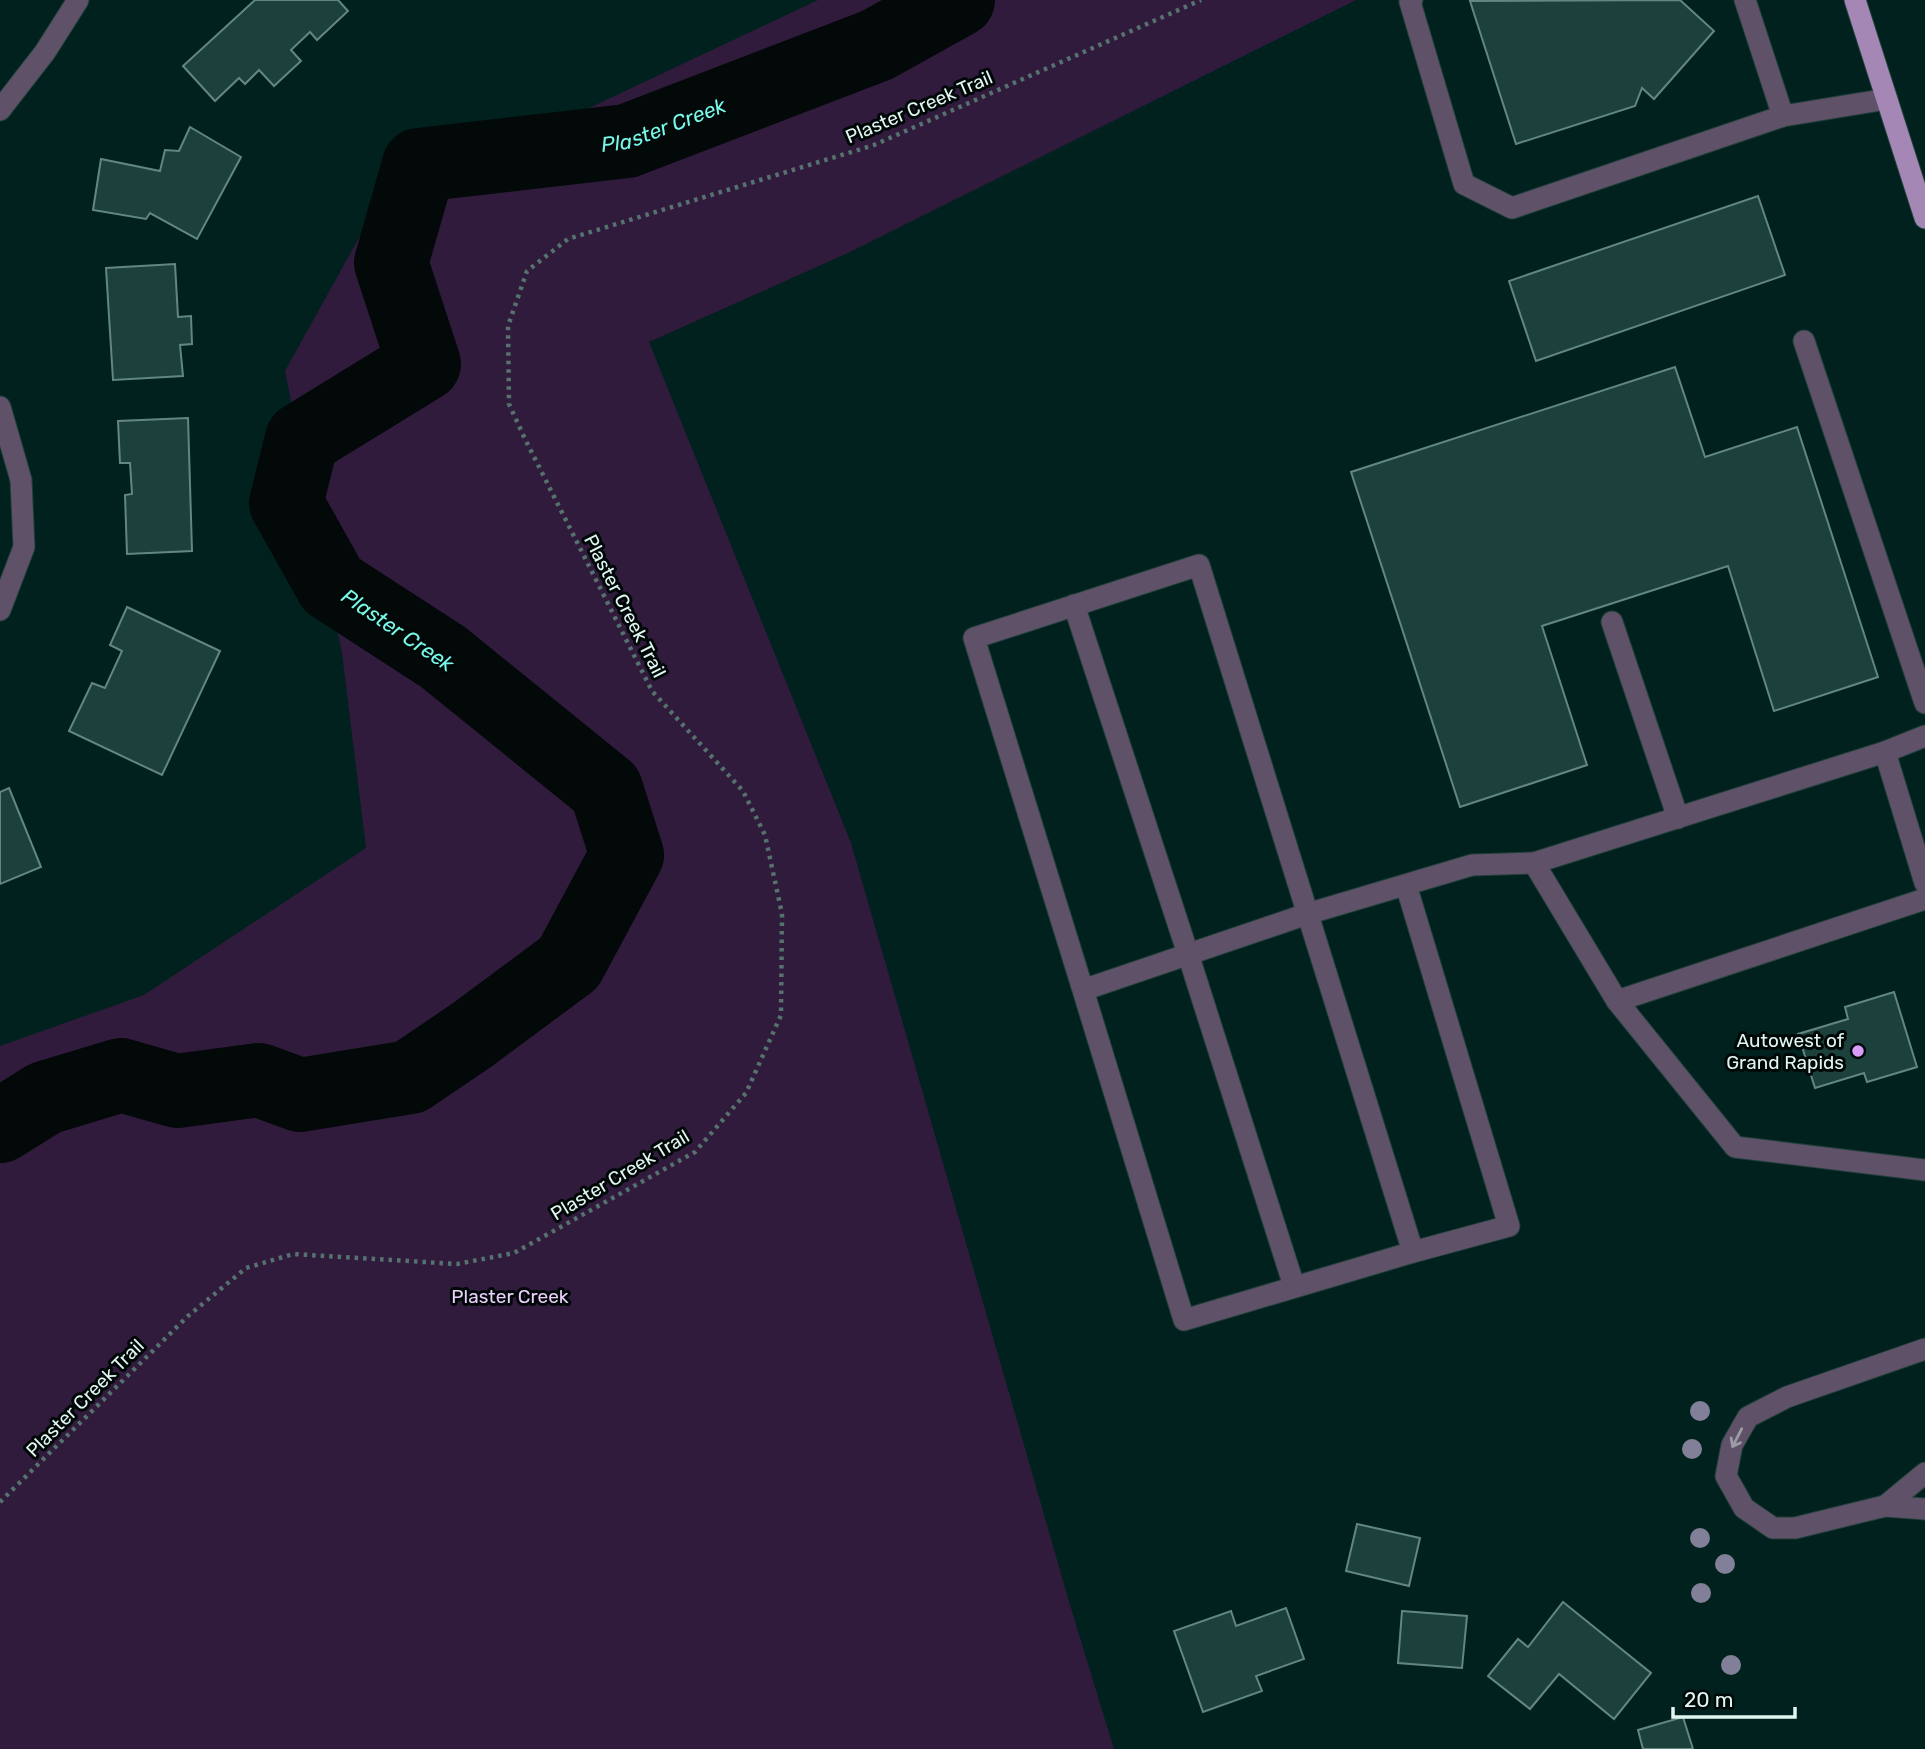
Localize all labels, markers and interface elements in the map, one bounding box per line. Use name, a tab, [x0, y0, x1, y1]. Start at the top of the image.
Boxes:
street label: Plaster Creek Trail	[842, 66, 996, 148]
water label: Plaster Creek	[600, 92, 730, 156]
street label: Plaster Creek Trail	[579, 531, 671, 681]
water label: Plaster Creek	[337, 583, 460, 677]
place label: Autowest of Grand Rapids	[1726, 1029, 1845, 1074]
marker: Autowest of Grand Rapids	[1850, 1043, 1866, 1059]
street label: Plaster Creek Trail	[547, 1125, 693, 1225]
park label: Plaster Creek	[451, 1285, 569, 1308]
street label: Plaster Creek Trail	[21, 1334, 149, 1462]
one-way arrow	[1729, 1428, 1743, 1448]
scale bar	[1673, 1676, 1796, 1720]
text: 20 m	[1684, 1687, 1733, 1712]

